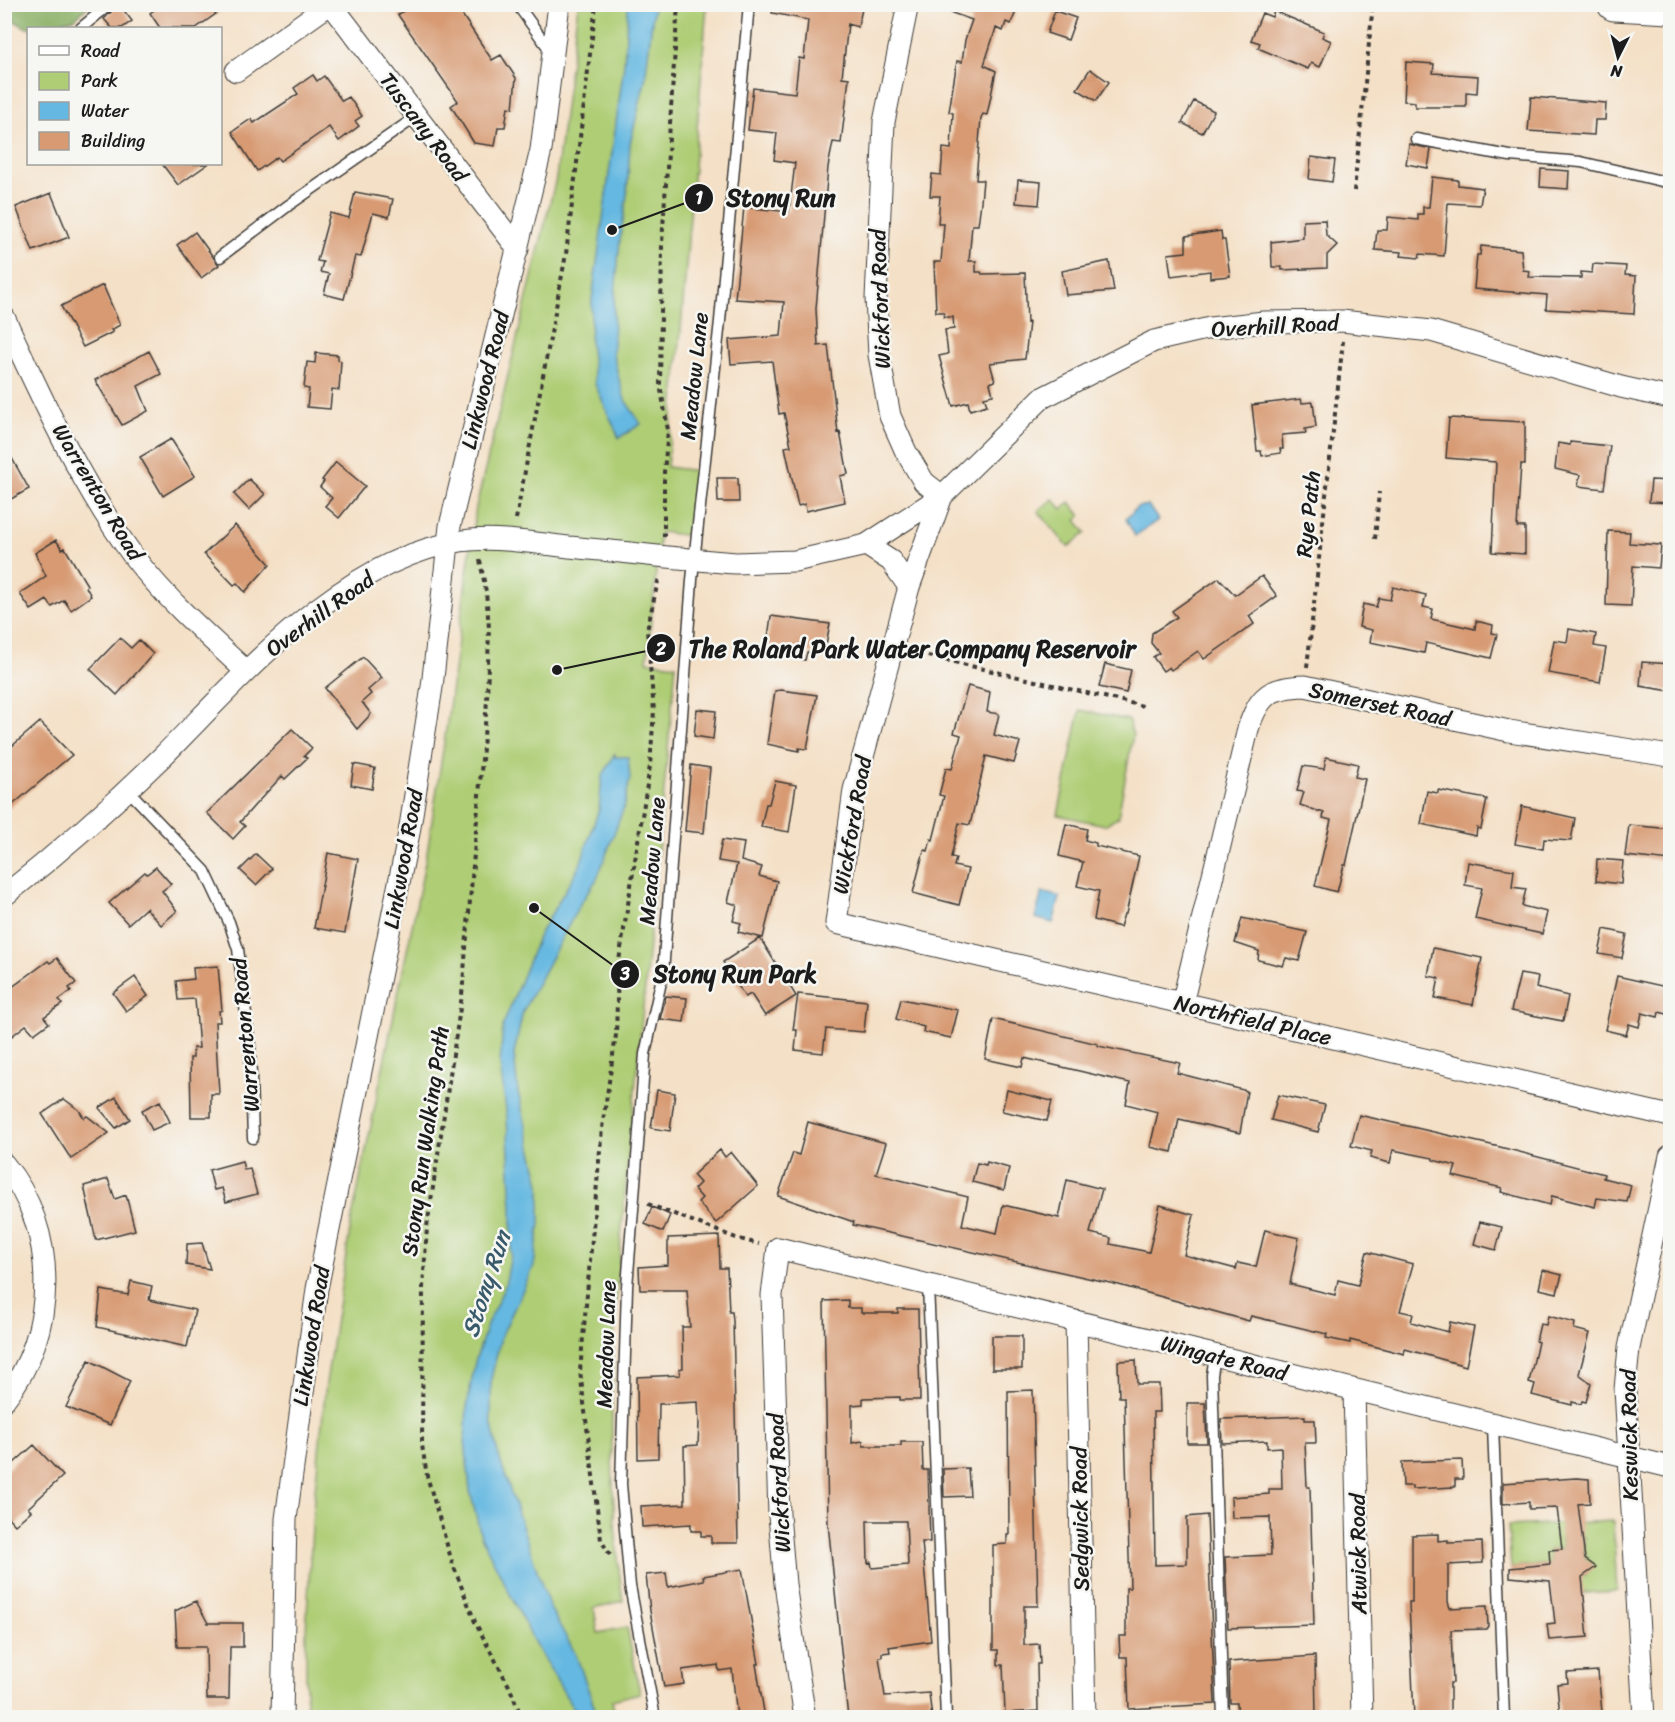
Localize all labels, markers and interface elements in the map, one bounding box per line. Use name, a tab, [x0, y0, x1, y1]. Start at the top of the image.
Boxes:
legend	[27, 27, 222, 165]
north arrow	[1588, 27, 1648, 87]
text: Road	[81, 35, 121, 67]
text: N	[1609, 56, 1625, 87]
street label: Tuscany Road	[369, 63, 480, 192]
text: Park	[81, 65, 118, 97]
text: Water	[81, 95, 130, 127]
text: Building	[81, 125, 145, 157]
callout: Stony Run	[684, 177, 847, 219]
text: Stony Run	[725, 177, 836, 219]
text: 1	[695, 182, 703, 214]
street label: Wickford Road	[858, 227, 902, 369]
street label: Overhill Road	[1210, 303, 1341, 349]
street label: Linkwood Road	[449, 305, 521, 453]
street label: Meadow Lane	[668, 310, 720, 442]
street label: Warrenton Road	[41, 416, 155, 569]
street label: Rye Path	[1284, 469, 1332, 559]
street label: Overhill Road	[257, 560, 384, 667]
callout: The Roland Park Water Company Reservoir	[646, 627, 1149, 669]
text: The Roland Park Water Company Reservoir	[689, 628, 1138, 670]
text: 2	[655, 633, 667, 665]
street label: Somerset Road	[1305, 670, 1456, 738]
street label: Wickford Road	[821, 751, 884, 897]
street label: Linkwood Road	[372, 785, 435, 932]
street label: Meadow Lane	[627, 795, 677, 927]
callout: Stony Run Park	[610, 953, 829, 995]
text: Stony Run Park	[652, 953, 817, 995]
street label: Warrenton Road	[219, 955, 271, 1114]
text: 3	[619, 958, 630, 990]
street label: Northfield Place	[1170, 983, 1336, 1057]
street label: Stony Run Walking Path	[390, 1023, 460, 1259]
water label: Stony Run	[449, 1222, 524, 1343]
street label: Linkwood Road	[281, 1262, 342, 1409]
street label: Meadow Lane	[584, 1279, 628, 1409]
street label: Wingate Road	[1157, 1323, 1293, 1393]
street label: Keswick Road	[1608, 1368, 1650, 1501]
street label: Wickford Road	[756, 1411, 802, 1554]
street label: Sedgwick Road	[1059, 1445, 1101, 1592]
street label: Atwick Road	[1337, 1492, 1379, 1616]

